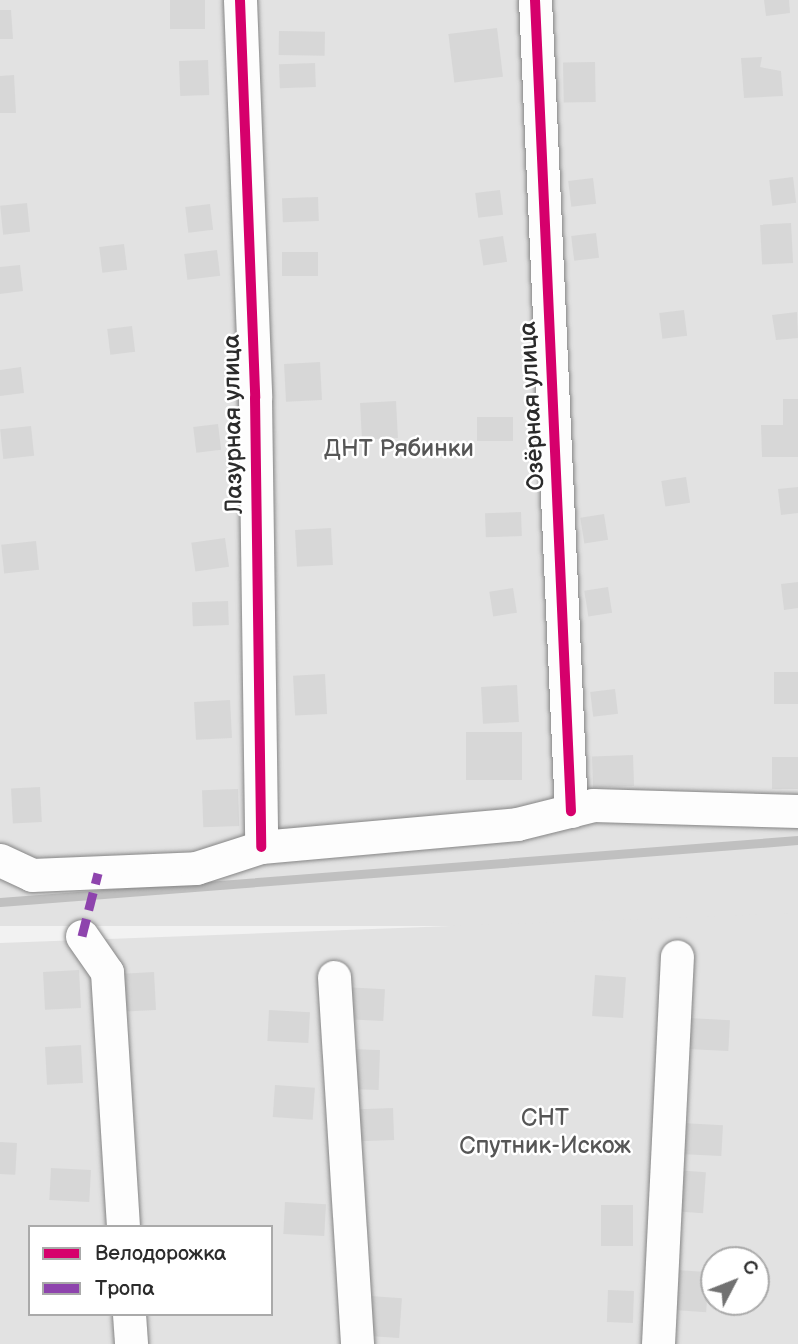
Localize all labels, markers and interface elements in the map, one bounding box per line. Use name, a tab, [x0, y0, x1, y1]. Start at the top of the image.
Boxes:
street label: Озёрная улица	[513, 321, 551, 491]
street label: Лазурная улица	[217, 334, 249, 514]
park label: ДНТ Рябинки	[324, 435, 474, 463]
park label: СНТ Спутник-Искож	[459, 1104, 631, 1160]
legend	[28, 1225, 273, 1316]
text: Велодорожка	[95, 1241, 226, 1266]
north arrow	[700, 1246, 770, 1316]
text: С	[737, 1255, 762, 1281]
text: Тропа	[95, 1276, 155, 1301]

